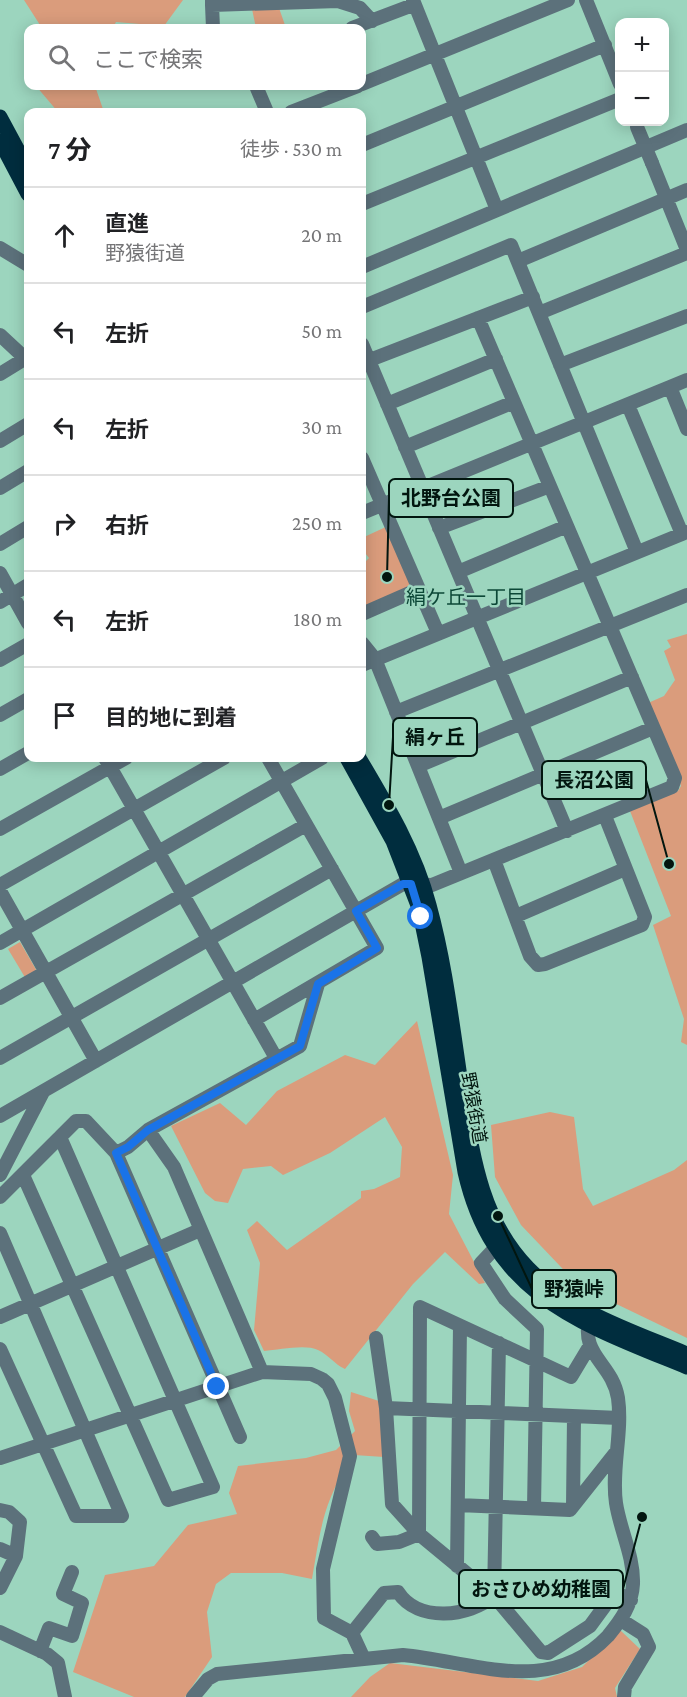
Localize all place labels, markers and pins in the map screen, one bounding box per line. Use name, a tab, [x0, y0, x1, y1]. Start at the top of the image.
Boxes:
callout: 北野台公園	[389, 479, 513, 517]
callout: 絹ヶ丘	[393, 718, 477, 756]
callout: 長沼公園	[542, 761, 646, 799]
callout: 野猿峠	[532, 1270, 616, 1308]
callout: おさひめ幼稚園	[459, 1570, 623, 1608]

